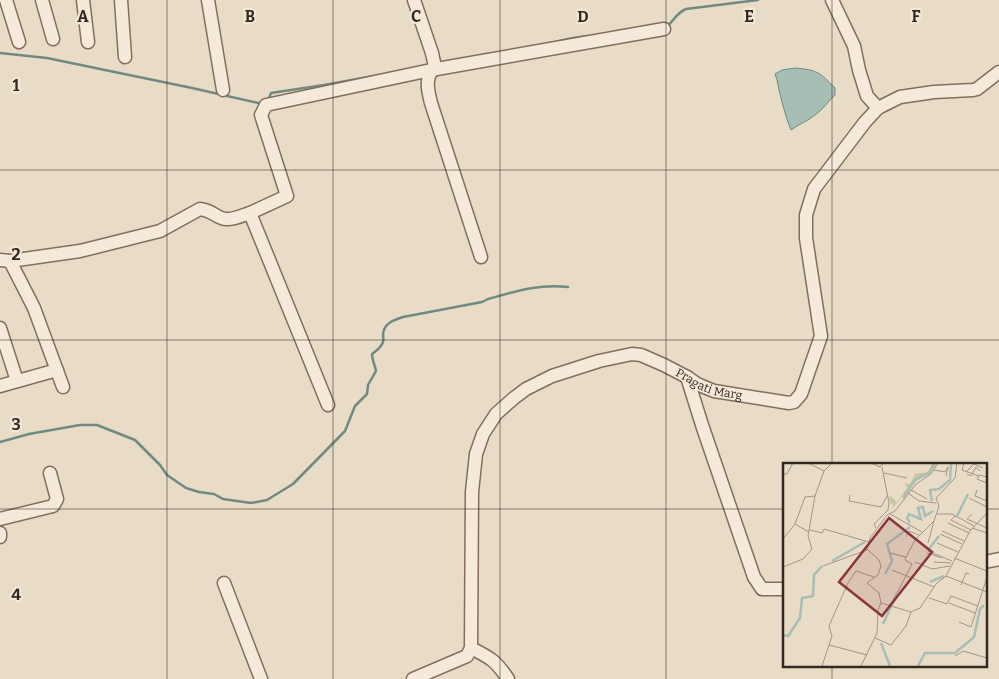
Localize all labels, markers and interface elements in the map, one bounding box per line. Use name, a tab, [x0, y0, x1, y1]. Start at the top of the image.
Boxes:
text: A	[77, 7, 89, 26]
text: B	[245, 7, 255, 26]
text: C	[411, 7, 421, 26]
text: D	[577, 7, 589, 26]
text: E	[744, 7, 754, 26]
text: F	[912, 7, 921, 26]
text: 1	[13, 76, 20, 95]
text: 2	[11, 245, 21, 264]
street label: Pragati Marg	[673, 365, 744, 402]
text: 3	[11, 415, 21, 434]
inset map	[783, 463, 986, 666]
text: 4	[11, 585, 21, 604]

